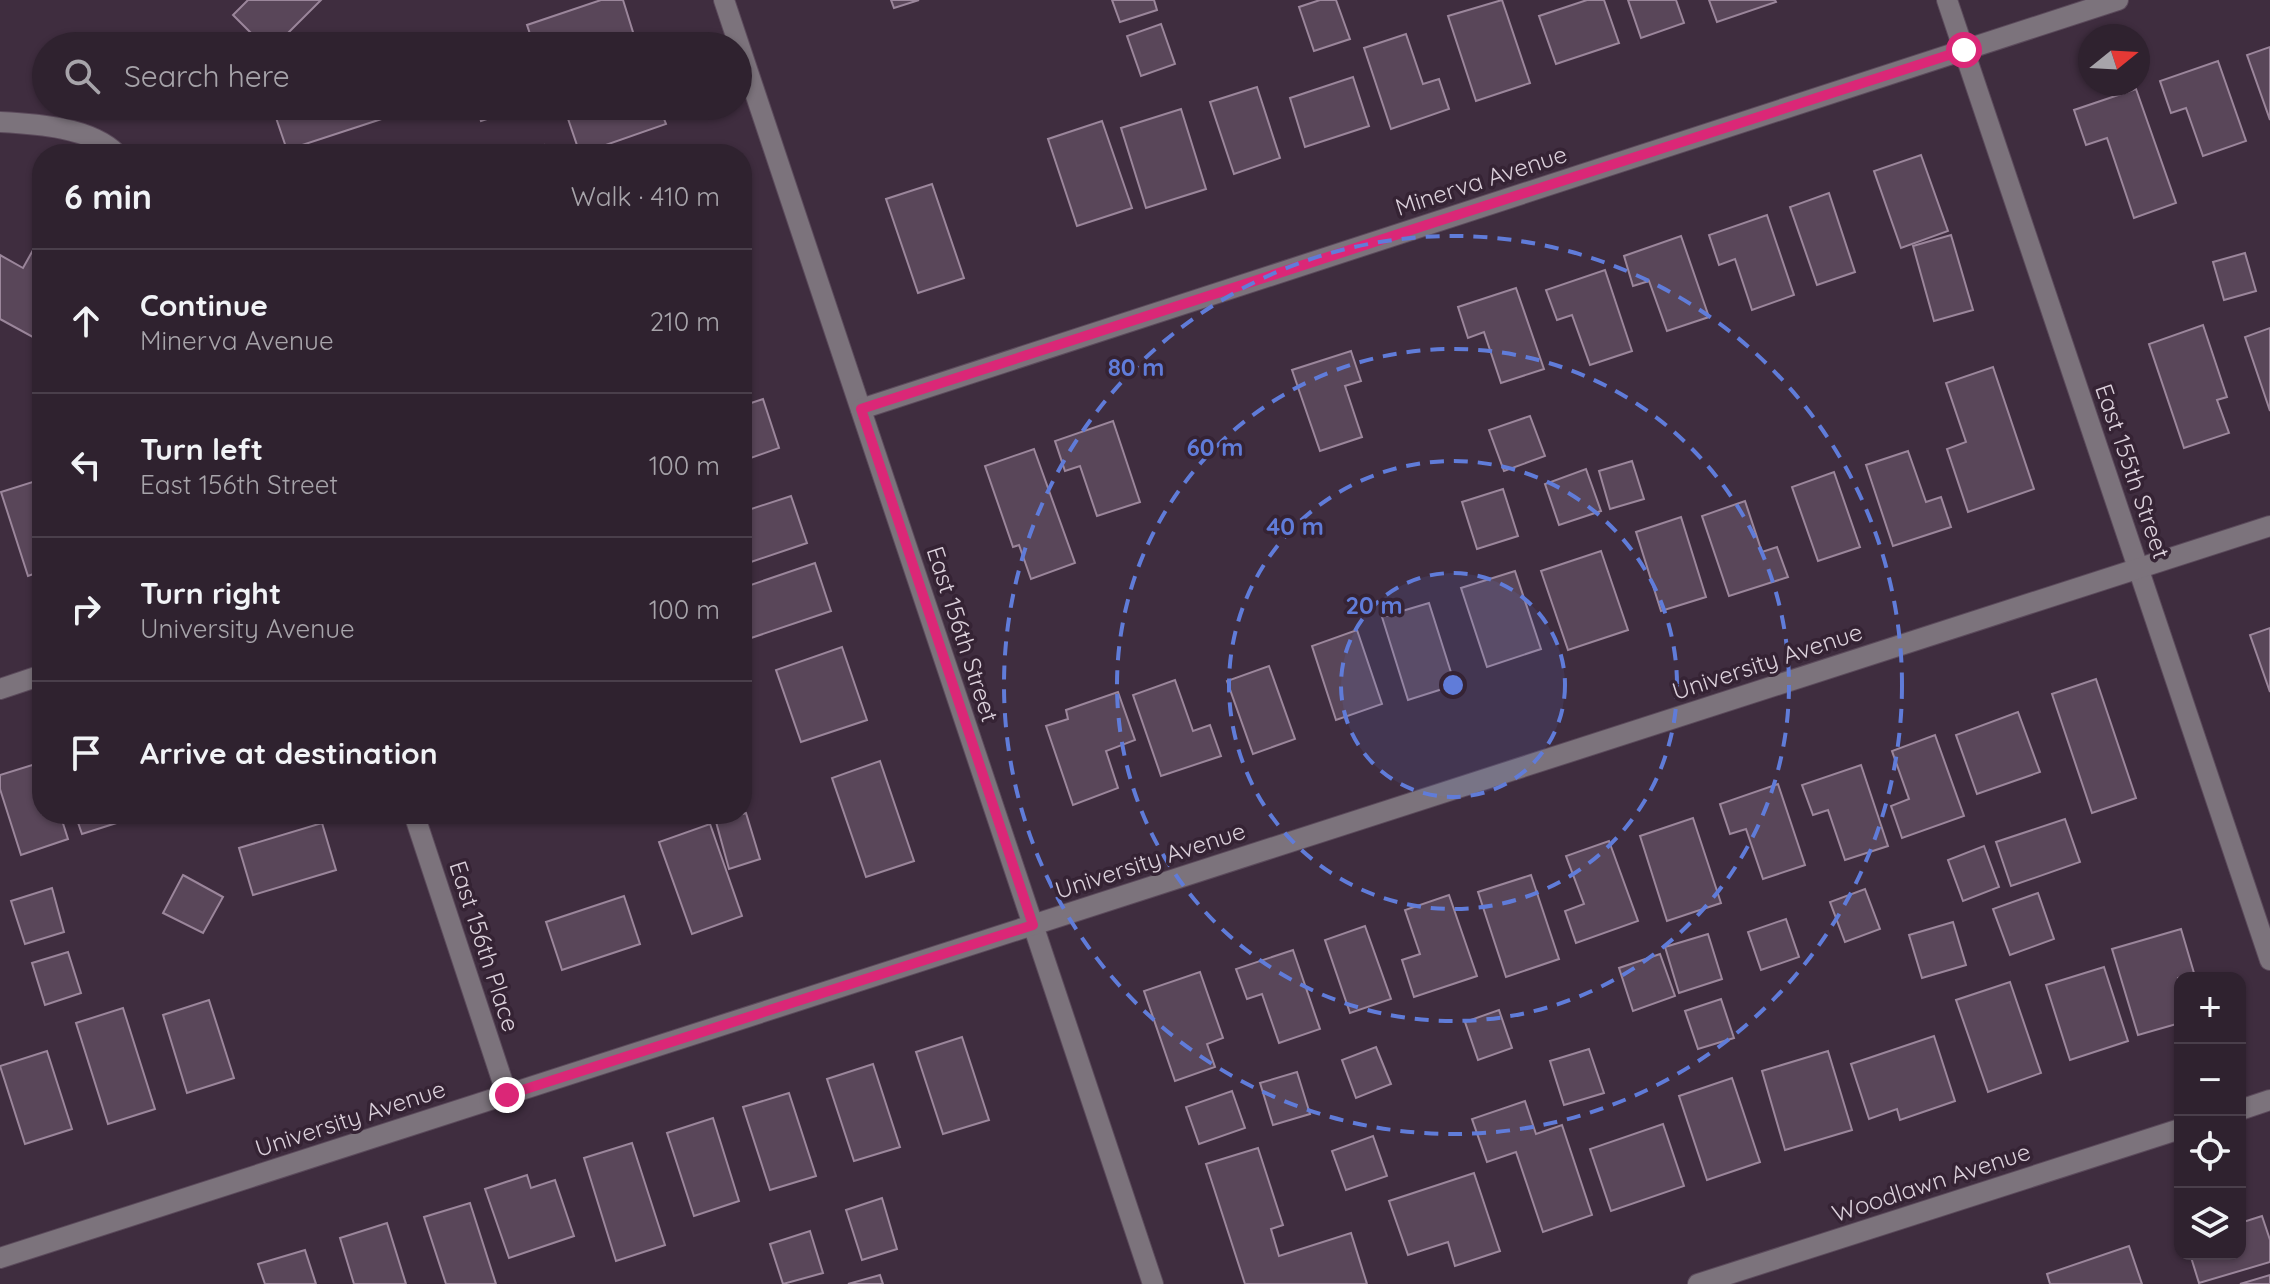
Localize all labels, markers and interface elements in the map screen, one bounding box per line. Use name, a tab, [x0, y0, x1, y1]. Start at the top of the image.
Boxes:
north arrow	[2078, 24, 2150, 96]
search box	[32, 32, 752, 120]
route start	[1946, 32, 1982, 68]
icon: search	[60, 54, 104, 98]
text: Search here	[124, 57, 290, 95]
street label: Minerva Avenue	[1391, 138, 1571, 222]
text: 6 min	[64, 175, 152, 218]
text: Walk · 410 m	[571, 180, 720, 213]
text: Continue	[140, 286, 268, 324]
icon: ahead	[64, 299, 108, 343]
text: 210 m	[650, 305, 720, 338]
text: Minerva Avenue	[140, 324, 334, 357]
text: 80 m	[1108, 352, 1164, 382]
street label: East 155th Street	[2089, 380, 2177, 562]
text: Turn left	[140, 430, 263, 468]
text: 60 m	[1187, 432, 1243, 462]
icon: left	[64, 443, 108, 487]
text: 100 m	[649, 449, 720, 482]
text: East 156th Street	[140, 468, 338, 501]
text: 40 m	[1266, 511, 1324, 541]
street label: East 156th Street	[920, 542, 1006, 726]
text: Turn right	[140, 574, 281, 612]
icon: right	[64, 587, 108, 631]
text: 20 m	[1345, 590, 1403, 620]
text: 100 m	[649, 593, 720, 626]
text: University Avenue	[140, 612, 355, 645]
street label: University Avenue	[1668, 616, 1866, 706]
centre of rings	[1439, 671, 1467, 699]
icon: arrive	[64, 731, 108, 775]
text: Arrive at destination	[140, 734, 438, 772]
street label: University Avenue	[1051, 815, 1249, 905]
street label: East 156th Place	[443, 857, 527, 1035]
map controls	[2174, 972, 2246, 1260]
button: +	[2174, 972, 2246, 1044]
button: −	[2174, 1044, 2246, 1116]
street label: University Avenue	[251, 1073, 449, 1163]
route end	[489, 1077, 525, 1113]
button: locate	[2174, 1116, 2246, 1188]
street label: Woodlawn Avenue	[1828, 1136, 2034, 1228]
button: layers	[2174, 1188, 2246, 1260]

